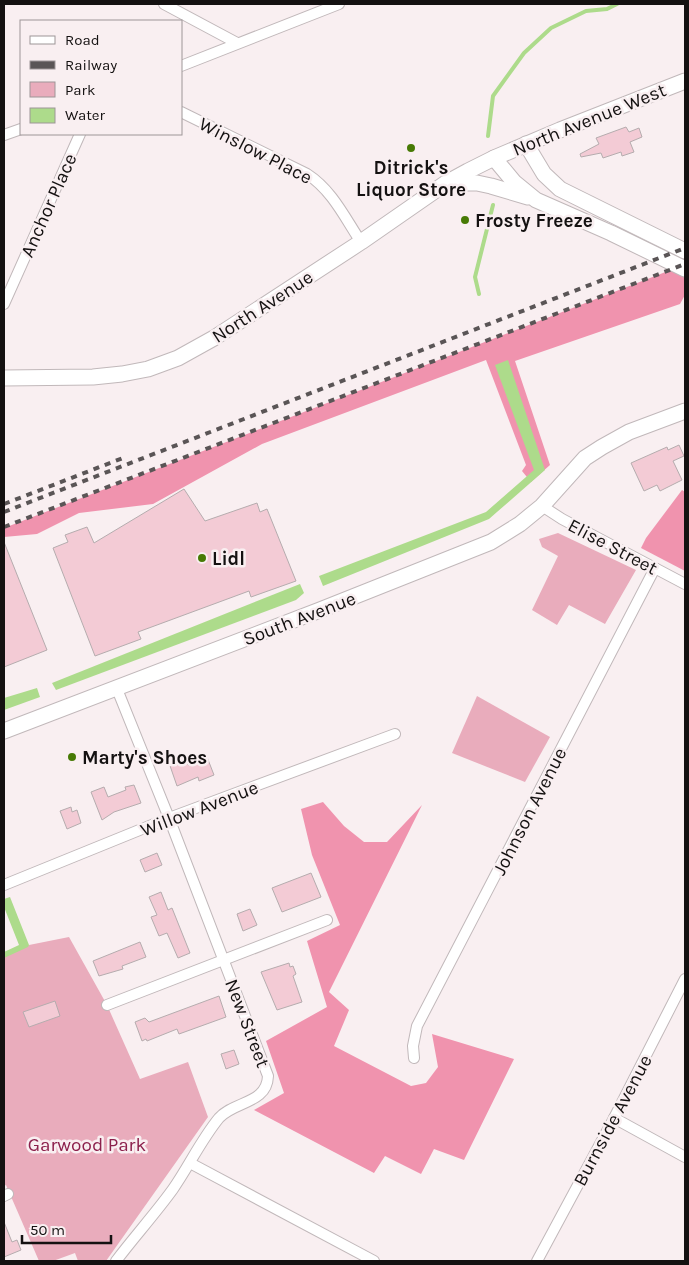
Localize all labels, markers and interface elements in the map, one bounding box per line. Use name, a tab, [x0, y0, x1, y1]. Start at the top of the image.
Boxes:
legend	[20, 20, 182, 135]
text: Road	[65, 31, 100, 49]
text: Railway	[65, 56, 117, 74]
street label: North Avenue West	[509, 79, 669, 161]
text: Park	[65, 81, 95, 99]
text: Water	[65, 106, 106, 124]
street label: Winslow Place	[195, 113, 316, 189]
marker: Ditrick's Liquor Store	[405, 142, 417, 154]
street label: Anchor Place	[16, 150, 82, 261]
place label: Ditrick's Liquor Store	[356, 157, 466, 201]
place label: Frosty Freeze	[475, 210, 593, 232]
marker: Frosty Freeze	[459, 214, 471, 226]
street label: North Avenue	[208, 266, 317, 348]
street label: Elise Street	[564, 514, 661, 580]
place label: Lidl	[212, 548, 245, 570]
marker: Lidl	[196, 552, 208, 564]
street label: South Avenue	[240, 587, 359, 651]
street label: Johnson Avenue	[488, 744, 571, 879]
place label: Marty's Shoes	[82, 747, 207, 769]
marker: Marty's Shoes	[66, 751, 78, 763]
street label: Willow Avenue	[137, 776, 261, 842]
street label: New Street	[220, 976, 274, 1071]
street label: Burnside Avenue	[569, 1051, 657, 1190]
park label: Garwood Park	[28, 1134, 147, 1156]
scale bar	[22, 1212, 111, 1244]
text: 50 m	[30, 1221, 65, 1239]

